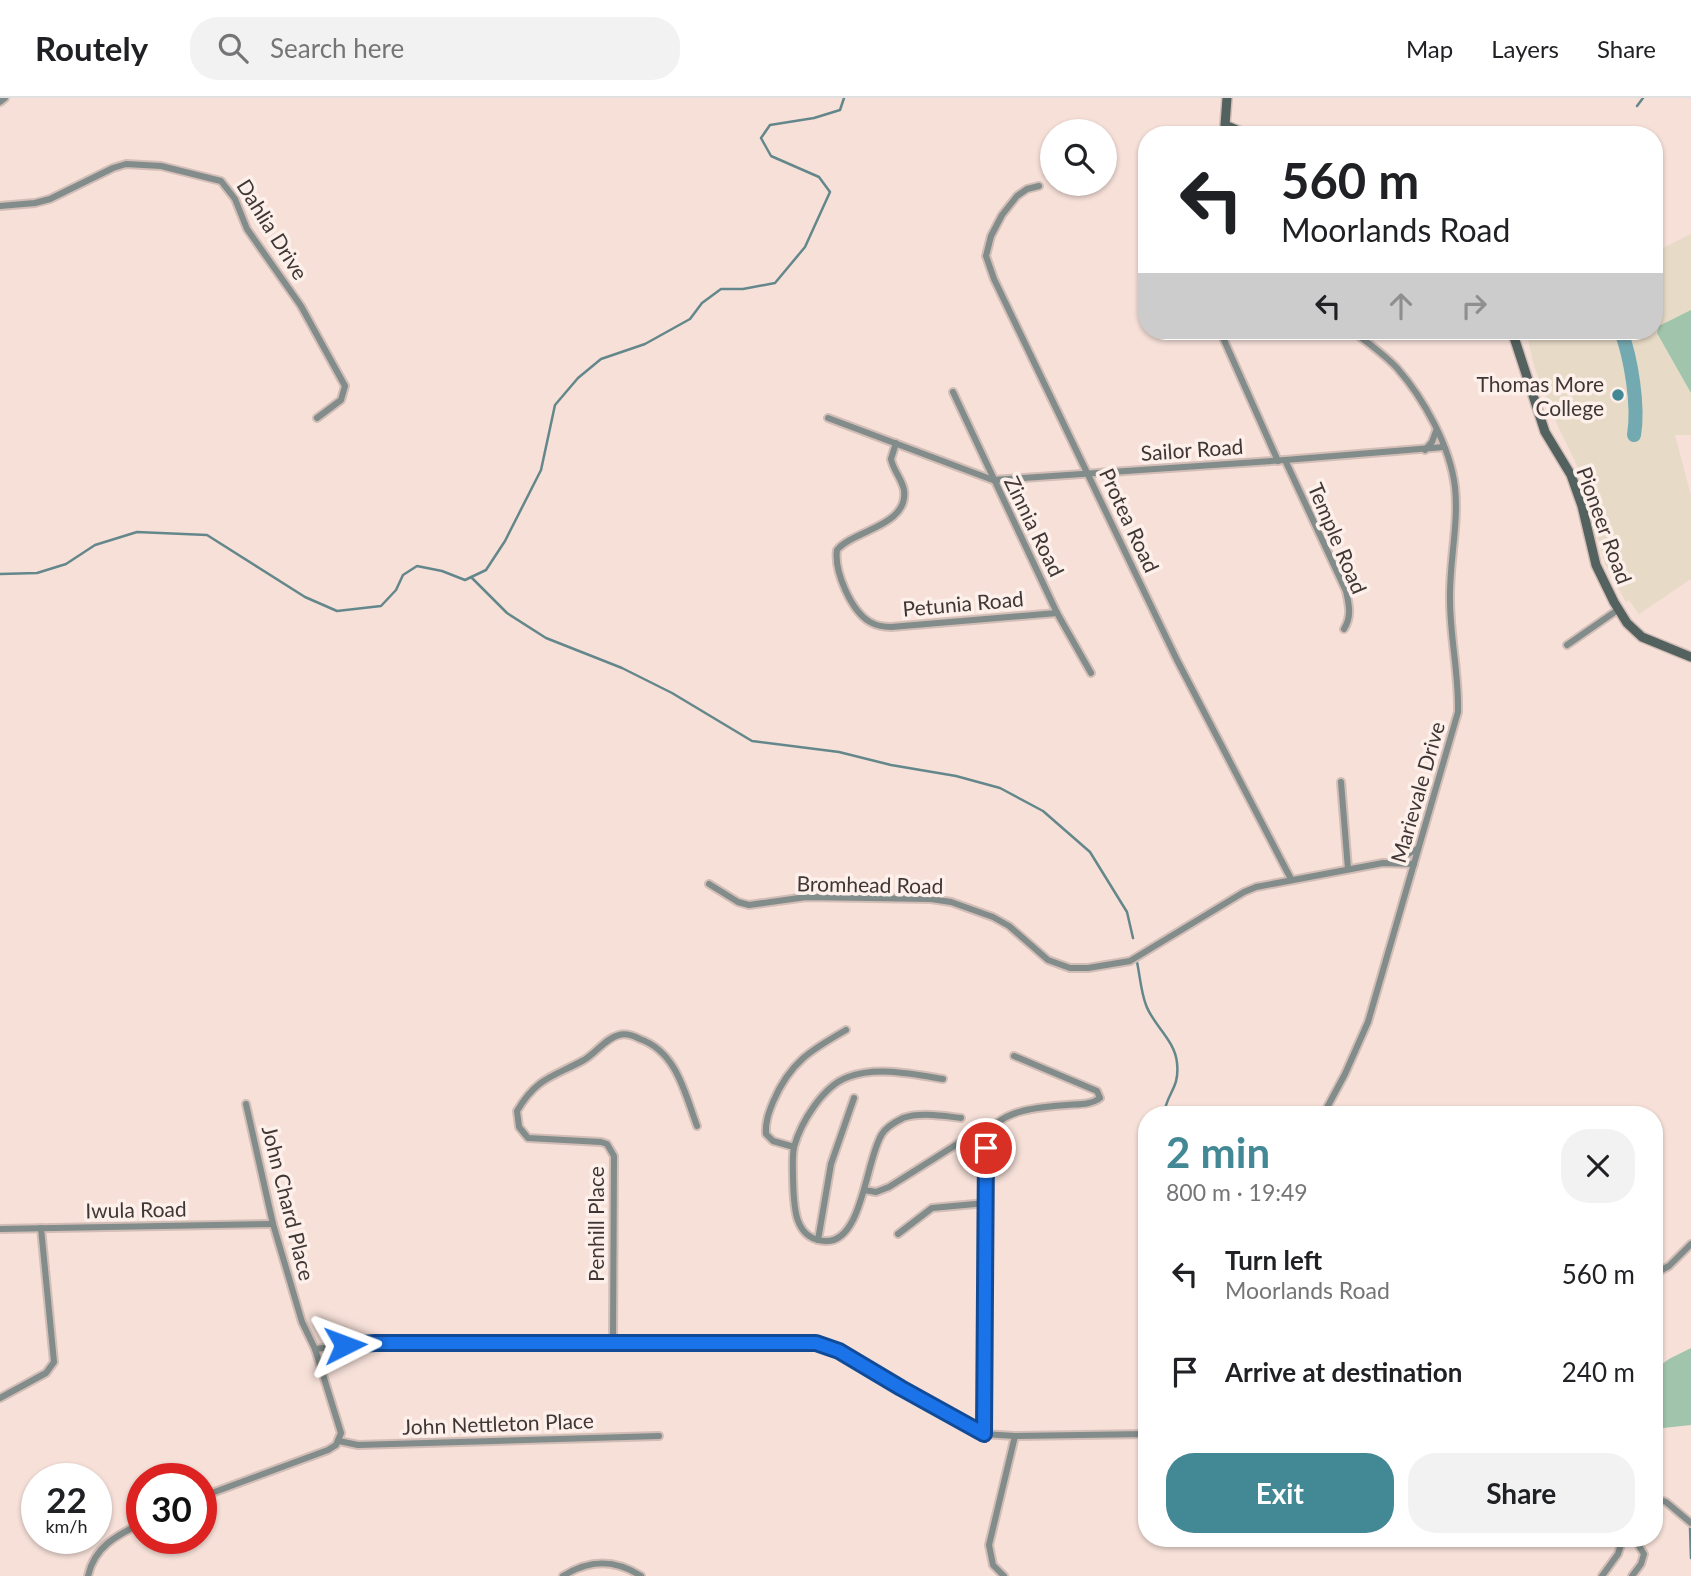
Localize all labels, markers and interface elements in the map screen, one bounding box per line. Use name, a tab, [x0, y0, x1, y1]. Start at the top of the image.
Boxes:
search box	[190, 17, 680, 80]
text: Routely	[35, 28, 148, 68]
icon: search	[214, 29, 252, 67]
text: Search here	[270, 32, 404, 64]
text: Map	[1406, 34, 1453, 63]
text: Layers	[1491, 34, 1559, 63]
text: Share	[1597, 34, 1656, 63]
map controls	[1040, 119, 1117, 196]
button: search	[1040, 119, 1117, 196]
text: 560 m	[1281, 151, 1419, 209]
icon: left	[1166, 154, 1257, 245]
street label: Dahlia Drive	[232, 174, 314, 284]
text: Moorlands Road	[1281, 210, 1510, 249]
icon: left	[1309, 287, 1347, 325]
icon: ahead	[1382, 287, 1420, 325]
icon: right	[1455, 287, 1493, 325]
place label: Thomas More College	[1477, 371, 1604, 420]
marker: Thomas More College	[1610, 387, 1626, 403]
street label: Sailor Road	[1140, 433, 1244, 465]
street label: Pioneer Road	[1572, 463, 1638, 587]
street label: Protea Road	[1095, 464, 1165, 576]
street label: Zinnia Road	[1000, 472, 1070, 580]
street label: Temple Road	[1303, 479, 1373, 597]
street label: Petunia Road	[901, 585, 1025, 621]
street label: Marievale Drive	[1385, 719, 1449, 865]
street label: Bromhead Road	[796, 870, 944, 898]
pin	[956, 1118, 1016, 1178]
street label: John Chard Place	[258, 1123, 320, 1283]
text: 2 min	[1166, 1127, 1270, 1177]
icon: arrive	[967, 1129, 1005, 1167]
button: close	[1561, 1129, 1635, 1203]
street label: Penhill Place	[583, 1166, 608, 1282]
text: 800 m · 19:49	[1166, 1178, 1308, 1206]
street label: Iwula Road	[85, 1196, 187, 1222]
text: Turn left	[1225, 1244, 1322, 1276]
icon: left	[1166, 1255, 1204, 1293]
text: 560 m	[1562, 1258, 1635, 1290]
text: Moorlands Road	[1225, 1276, 1390, 1304]
position arrow	[308, 1308, 382, 1382]
icon: arrive	[1166, 1353, 1204, 1391]
text: Arrive at destination	[1225, 1356, 1462, 1388]
text: 240 m	[1562, 1356, 1635, 1388]
street label: John Nettleton Place	[402, 1407, 594, 1439]
button: Exit	[1166, 1453, 1394, 1533]
button: Share	[1408, 1453, 1635, 1533]
speed limit sign: 30	[126, 1463, 217, 1554]
text: 22	[46, 1478, 87, 1520]
text: km/h	[45, 1515, 88, 1537]

